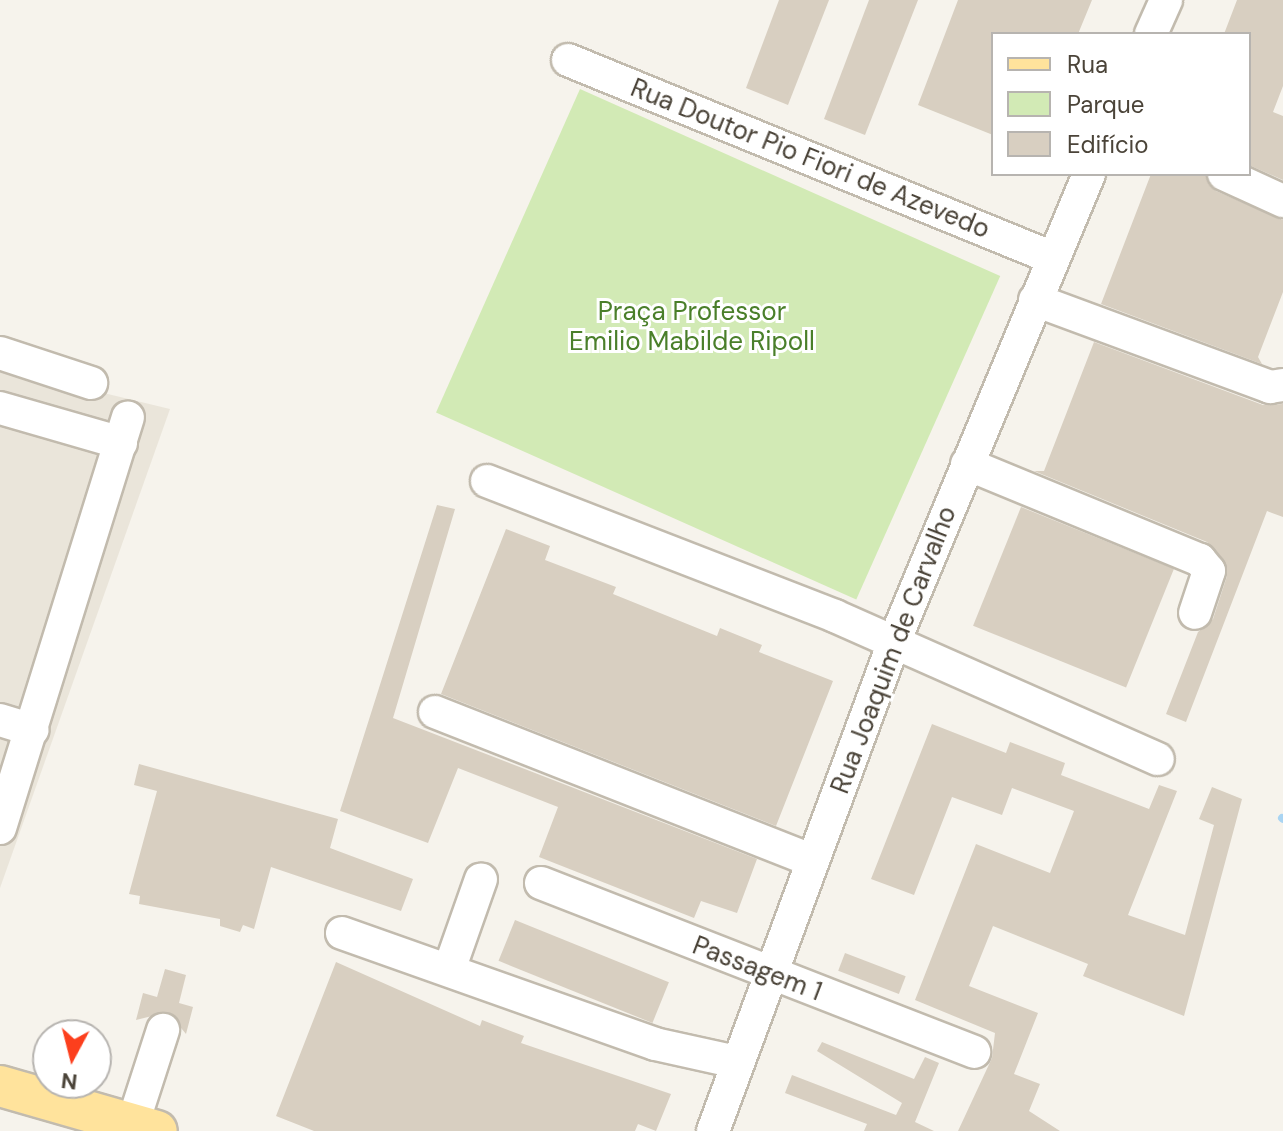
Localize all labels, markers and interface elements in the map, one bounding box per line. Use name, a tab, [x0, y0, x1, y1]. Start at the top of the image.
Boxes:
legend	[991, 32, 1251, 176]
text: Rua	[1067, 49, 1108, 80]
street label: Rua Doutor Pio Fiori de Azevedo	[626, 73, 994, 245]
text: Parque	[1067, 89, 1144, 120]
text: Edifício	[1067, 129, 1149, 160]
park label: Praça Professor Emilio Mabilde Ripoll	[569, 296, 815, 358]
street label: Rua Joaquim de Carvalho	[825, 502, 963, 798]
street label: Passagem 1	[688, 930, 826, 1008]
north arrow	[32, 1019, 112, 1099]
text: N	[60, 1066, 79, 1097]

